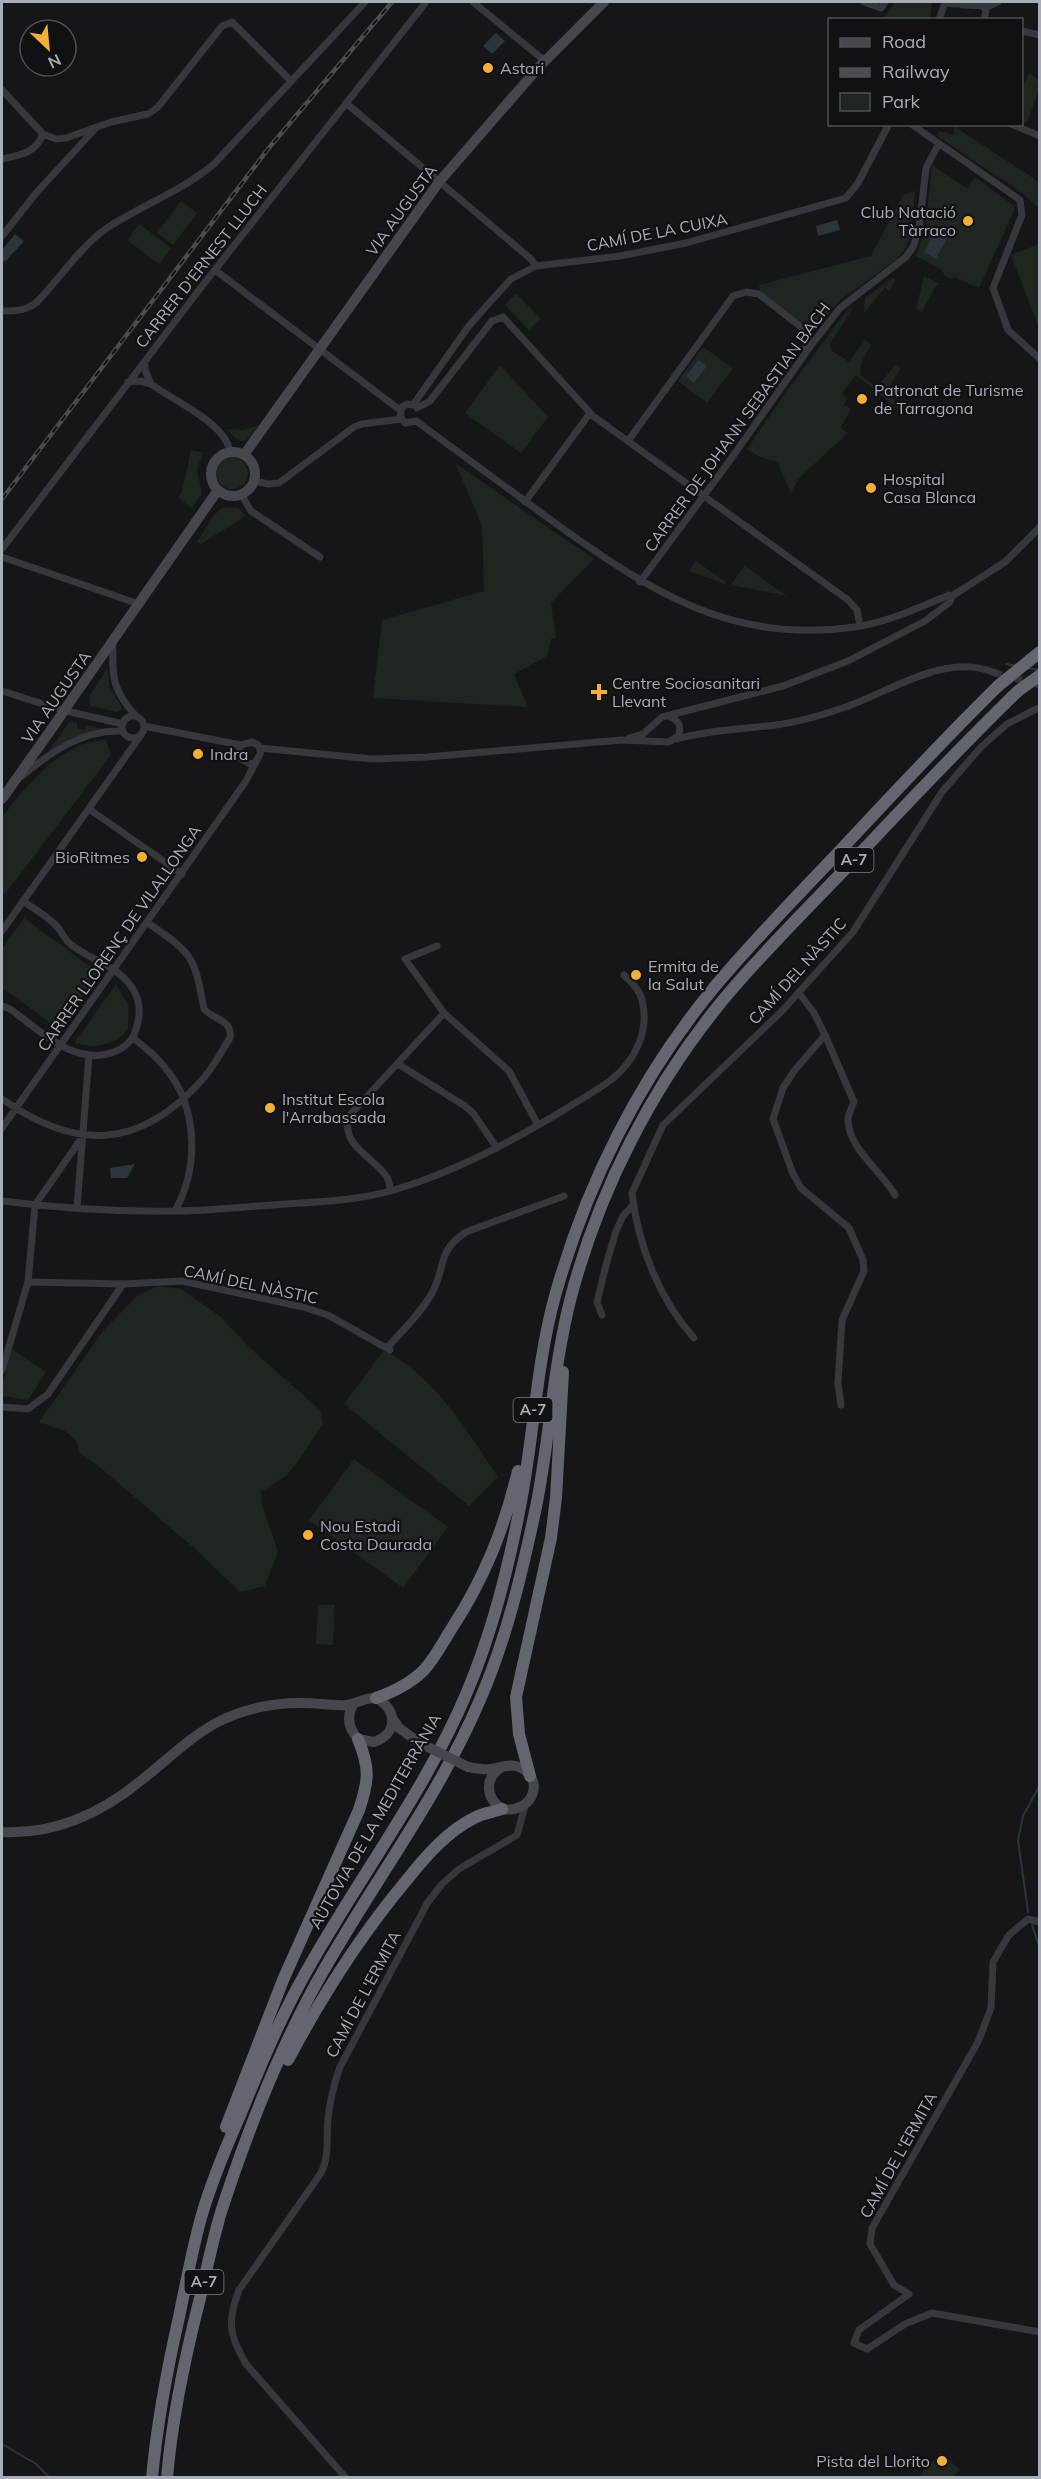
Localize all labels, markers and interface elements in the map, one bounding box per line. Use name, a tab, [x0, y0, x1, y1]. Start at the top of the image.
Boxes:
north arrow	[18, 18, 78, 78]
legend	[828, 18, 1023, 126]
text: Road	[882, 30, 926, 53]
text: N	[45, 50, 64, 73]
place label: Astari	[500, 58, 544, 78]
text: Railway	[882, 60, 950, 83]
marker: Astari	[481, 61, 495, 75]
text: Park	[882, 90, 921, 113]
street label: VIA AUGUSTA	[361, 160, 441, 260]
street label: CARRER D'ERNEST LLUCH	[131, 180, 271, 352]
place label: Club Natació Tàrraco	[861, 202, 956, 240]
street label: CAMÍ DE LA CUIXA	[585, 208, 729, 255]
marker: Club Natació Tàrraco	[961, 214, 975, 228]
street label: CARRER DE JOHANN SEBASTIAN BACH	[640, 298, 834, 556]
place label: Patronat de Turisme de Tarragona	[874, 380, 1023, 418]
marker: Patronat de Turisme de Tarragona	[855, 392, 869, 406]
place label: Hospital Casa Blanca	[883, 469, 976, 507]
marker: Hospital Casa Blanca	[864, 481, 878, 495]
street label: VIA AUGUSTA	[17, 647, 95, 747]
place label: Centre Sociosanitari Llevant	[612, 673, 760, 711]
marker: Centre Sociosanitari Llevant	[590, 683, 608, 701]
place label: Indra	[210, 744, 248, 764]
marker: Indra	[191, 747, 205, 761]
street label: CARRER LLORENÇ DE VILALLONGA	[33, 821, 205, 1055]
place label: BioRitmes	[55, 847, 130, 867]
road number: A-7	[834, 848, 874, 872]
marker: BioRitmes	[135, 850, 149, 864]
street label: CAMÍ DEL NÀSTIC	[744, 913, 850, 1029]
place label: Ermita de la Salut	[648, 956, 719, 994]
marker: Ermita de la Salut	[629, 968, 643, 982]
place label: Institut Escola l'Arrabassada	[282, 1089, 386, 1127]
marker: Institut Escola l'Arrabassada	[263, 1101, 277, 1115]
street label: CAMÍ DEL NÀSTIC	[182, 1260, 320, 1308]
road number: A-7	[514, 1398, 552, 1422]
place label: Nou Estadi Costa Daurada	[320, 1516, 432, 1554]
marker: Nou Estadi Costa Daurada	[301, 1528, 315, 1542]
street label: AUTOVIA DE LA MEDITERRÀNIA	[305, 1710, 445, 1932]
street label: CAMÍ DE L'ERMITA	[321, 1927, 405, 2061]
street label: CAMÍ DE L'ERMITA	[855, 2088, 941, 2221]
road number: A-7	[184, 2270, 224, 2294]
place label: Pista del Llorito	[816, 2451, 930, 2471]
marker: Pista del Llorito	[935, 2454, 949, 2468]

